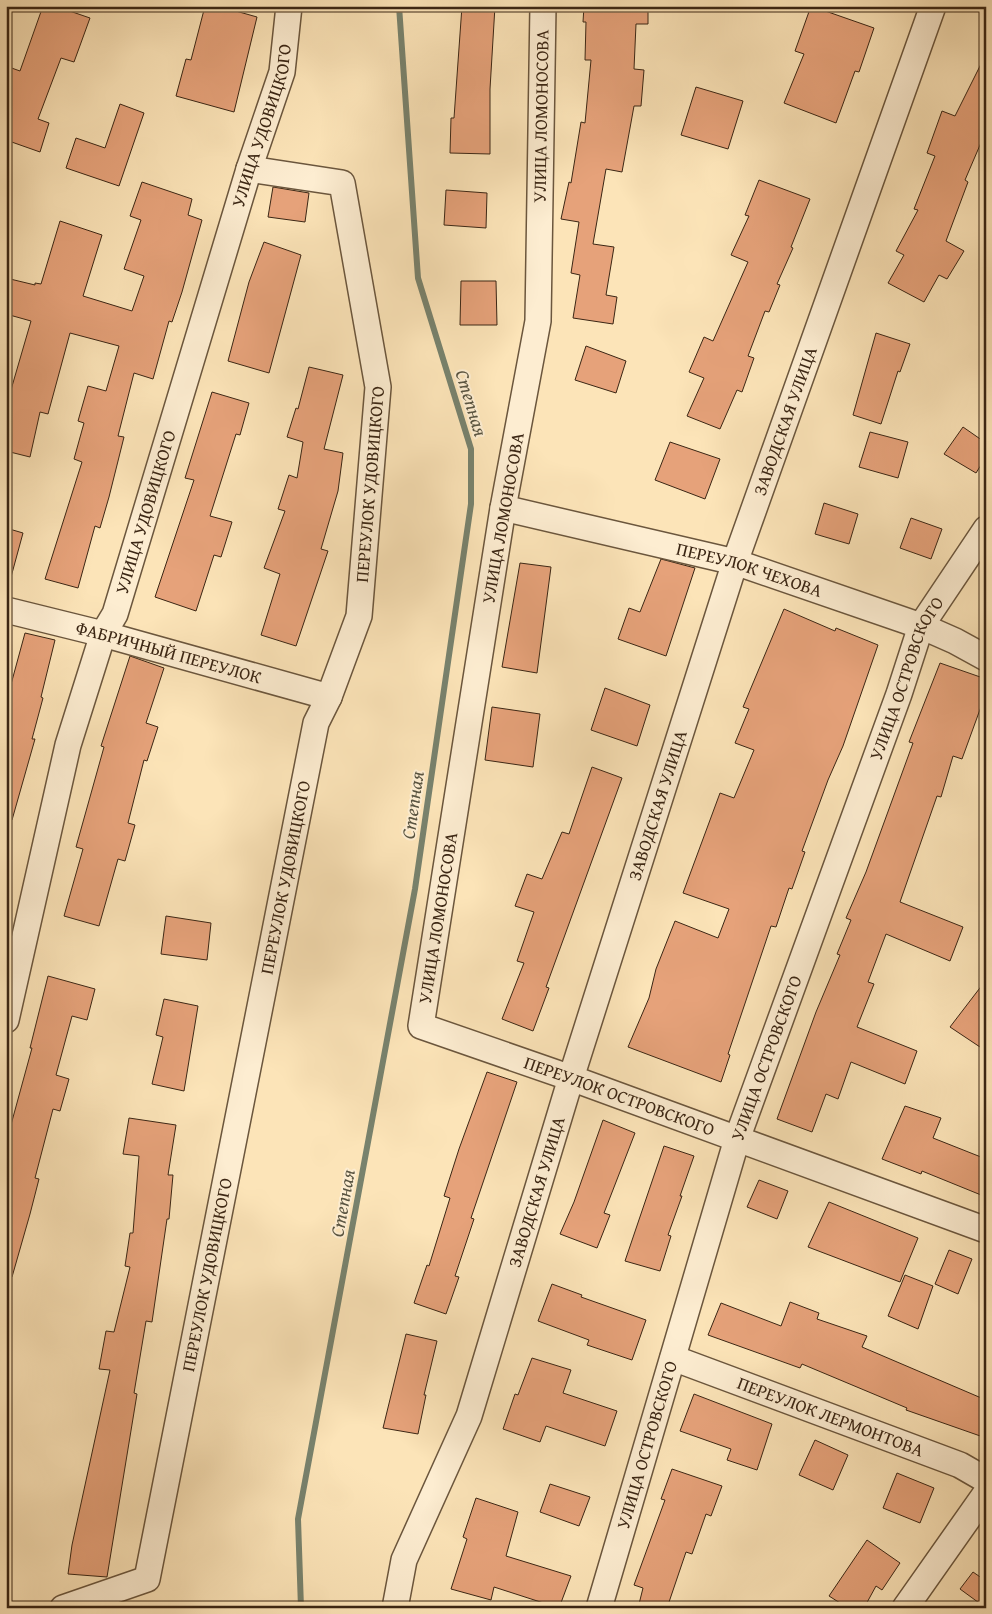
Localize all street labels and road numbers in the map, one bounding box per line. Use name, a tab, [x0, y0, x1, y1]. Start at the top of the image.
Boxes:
street label: УЛИЦА ЛОМОНОСОВА	[525, 29, 556, 203]
street label: УЛИЦА УДОВИЦКОГО	[224, 42, 298, 210]
street label: ЗАВОДСКАЯ УЛИЦА	[746, 343, 824, 499]
street label: ПЕРЕУЛОК УДОВИЦКОГО	[348, 385, 391, 584]
street label: УЛИЦА УДОВИЦКОГО	[108, 427, 183, 597]
street label: УЛИЦА ЛОМОНОСОВА	[474, 430, 531, 606]
street label: ПЕРЕУЛОК ЧЕХОВА	[674, 535, 826, 604]
street label: УЛИЦА ОСТРОВСКОГО	[862, 591, 950, 764]
street label: ФАБРИЧНЫЙ ПЕРЕУЛОК	[73, 614, 265, 691]
street label: ЗАВОДСКАЯ УЛИЦА	[621, 727, 694, 884]
street label: ПЕРЕУЛОК УДОВИЦКОГО	[253, 778, 317, 977]
street label: УЛИЦА ЛОМОНОСОВА	[411, 830, 464, 1006]
street label: УЛИЦА ОСТРОВСКОГО	[724, 971, 808, 1144]
street label: ПЕРЕУЛОК ОСТРОВСКОГО	[520, 1049, 719, 1143]
street label: ЗАВОДСКАЯ УЛИЦА	[501, 1113, 572, 1270]
street label: ПЕРЕУЛОК УДОВИЦКОГО	[174, 1175, 239, 1374]
street label: УЛИЦА ОСТРОВСКОГО	[609, 1357, 684, 1532]
street label: ПЕРЕУЛОК ЛЕРМОНТОВА	[733, 1369, 928, 1463]

